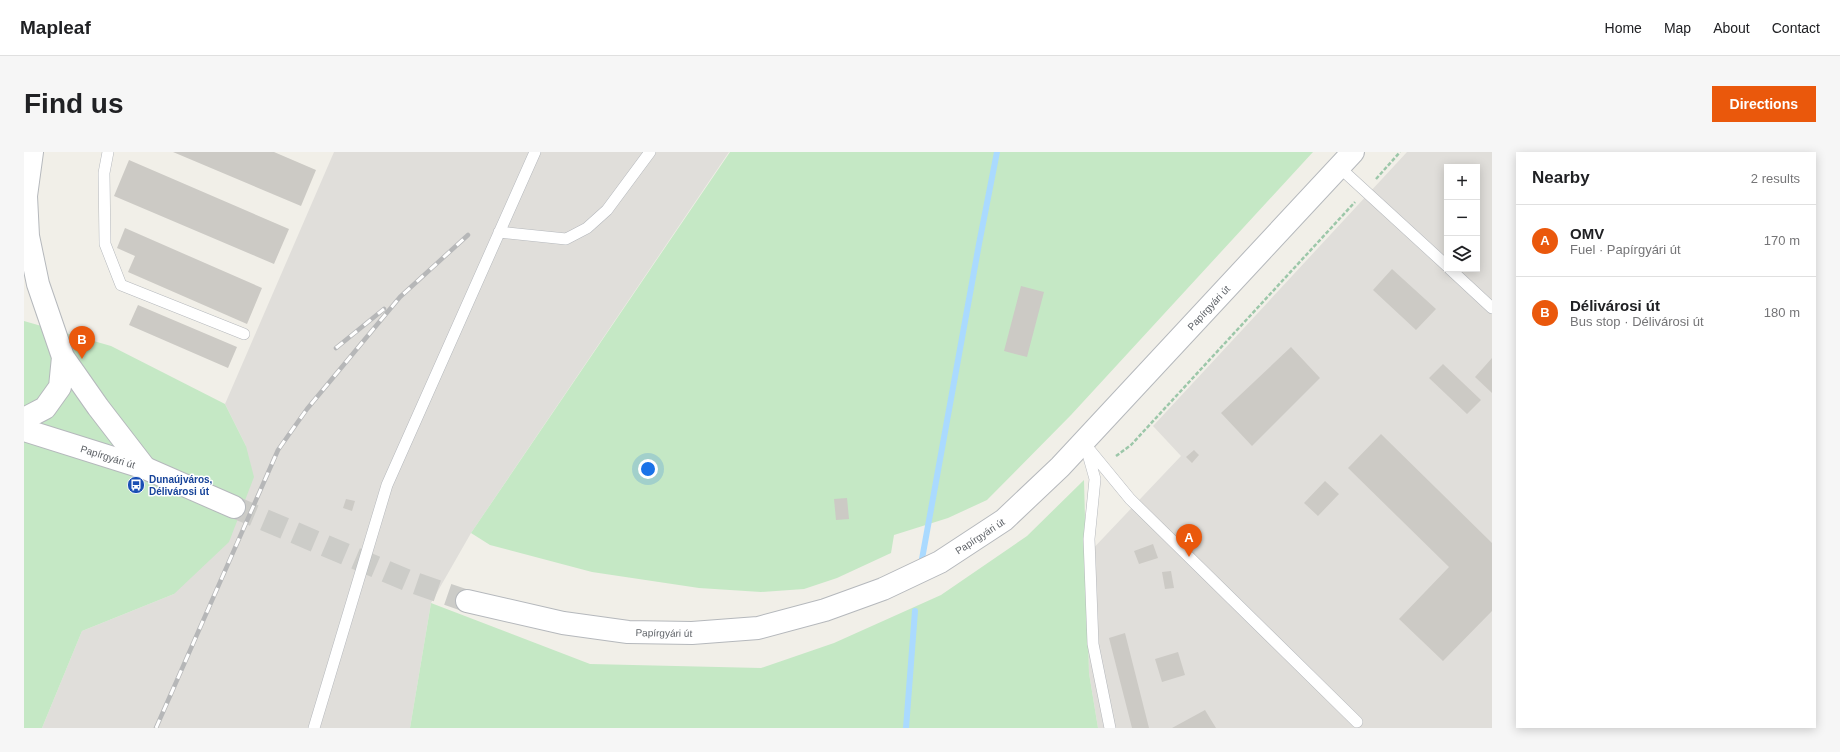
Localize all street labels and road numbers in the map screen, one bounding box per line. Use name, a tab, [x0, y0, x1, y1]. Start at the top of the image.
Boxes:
street label: Papírgyári út	[1185, 283, 1232, 332]
street label: Papírgyári út	[79, 443, 137, 470]
street label: Papírgyári út	[953, 516, 1007, 556]
street label: Papírgyári út	[635, 627, 693, 639]

